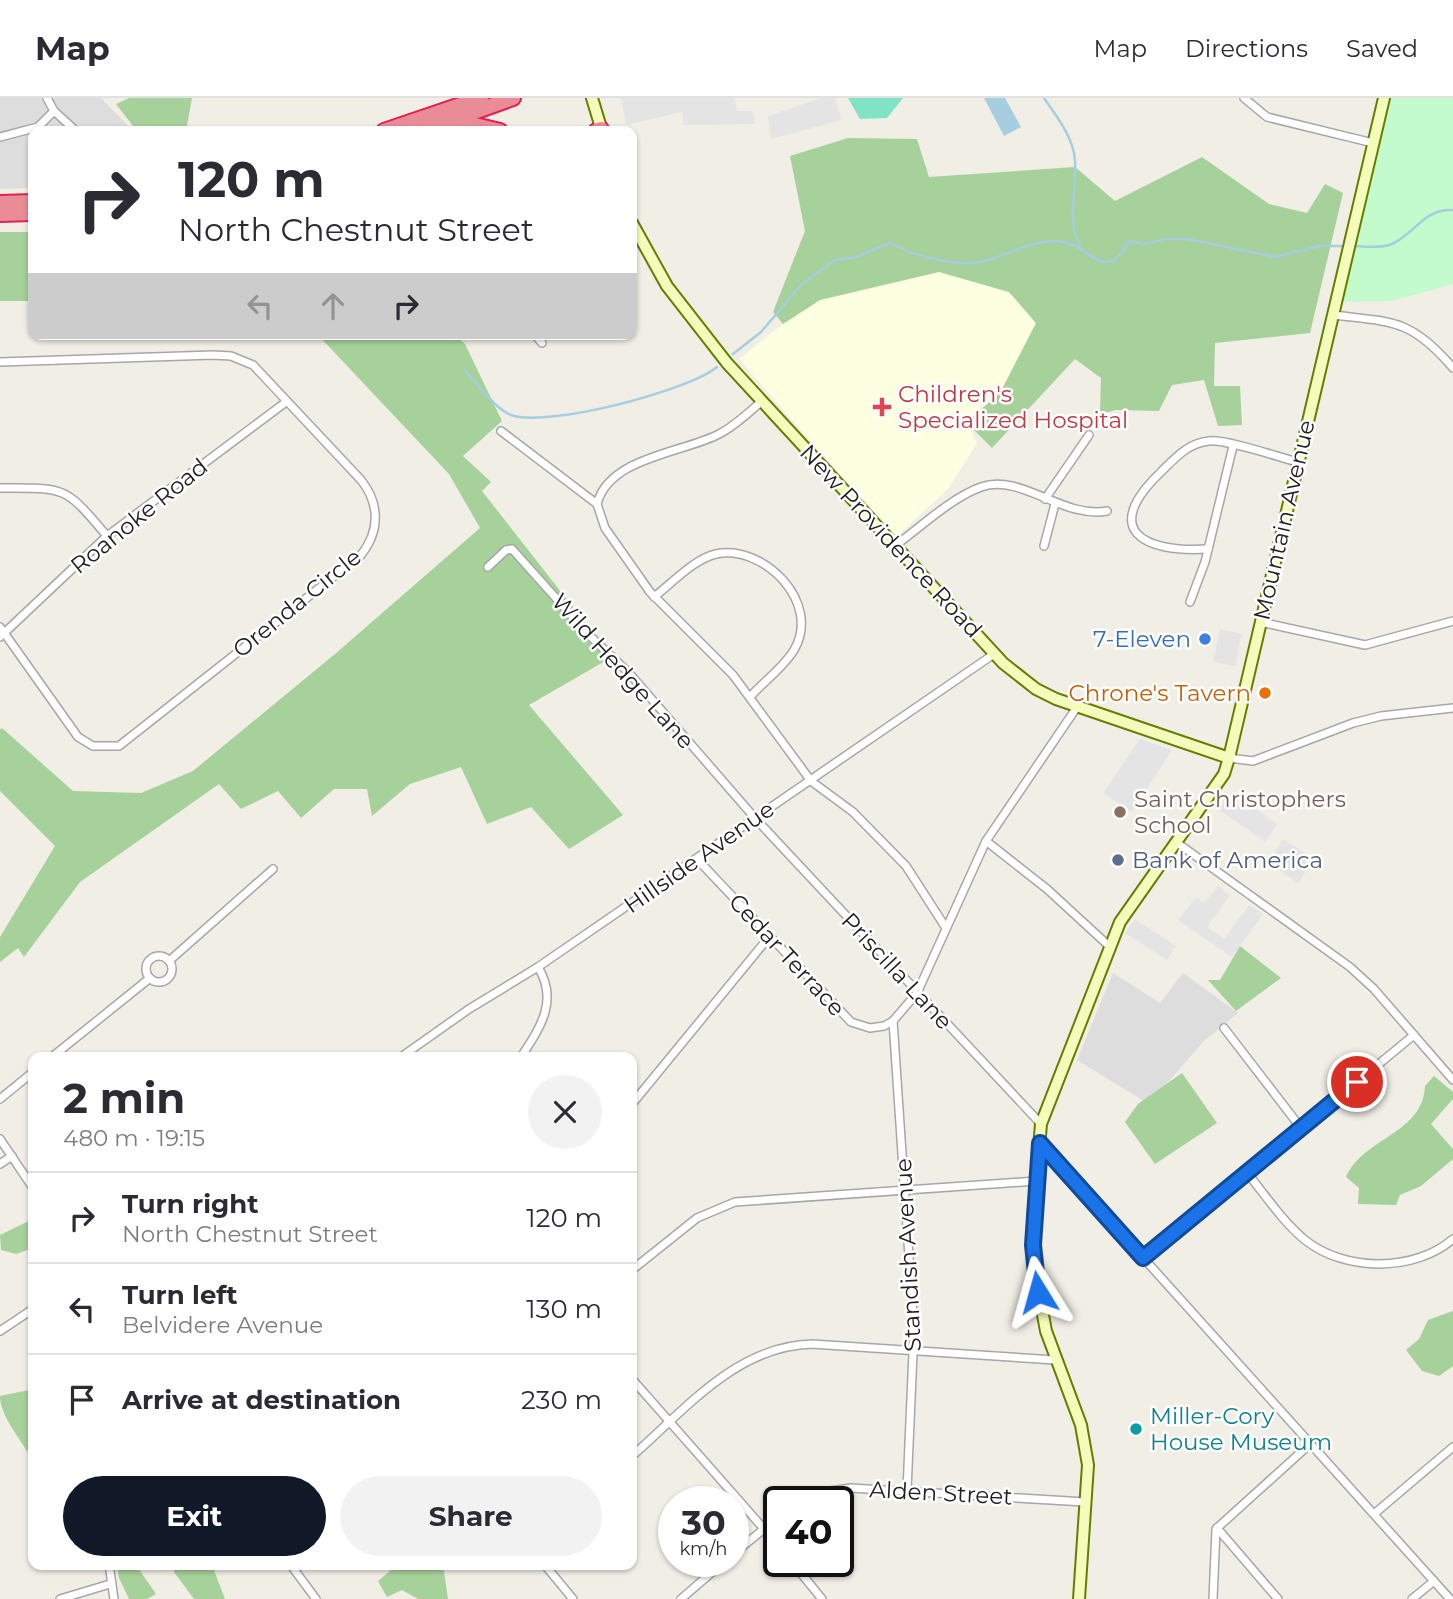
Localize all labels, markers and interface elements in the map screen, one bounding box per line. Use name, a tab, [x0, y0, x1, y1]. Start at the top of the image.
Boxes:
text: Map	[35, 28, 110, 68]
text: Map	[1094, 34, 1147, 63]
text: Directions	[1185, 34, 1308, 63]
text: Saved	[1346, 34, 1418, 63]
text: 120 m	[178, 150, 325, 209]
icon: right	[63, 154, 154, 245]
text: North Chestnut Street	[178, 210, 534, 249]
icon: left	[241, 287, 279, 325]
icon: ahead	[314, 287, 352, 325]
icon: right	[387, 287, 425, 325]
place label: Children's Specialized Hospital	[898, 380, 1128, 434]
marker: Children's Specialized Hospital	[872, 397, 892, 417]
street label: Mountain Avenue	[1247, 417, 1321, 623]
street label: New Providence Road	[794, 439, 988, 643]
street label: Roanoke Road	[65, 452, 213, 580]
street label: Orenda Circle	[227, 543, 367, 663]
street label: Wild Hedge Lane	[546, 587, 700, 755]
place label: 7-Eleven	[1093, 625, 1191, 653]
marker: 7-Eleven	[1197, 631, 1213, 647]
place label: Chrone's Tavern	[1069, 679, 1251, 707]
marker: Chrone's Tavern	[1257, 685, 1273, 701]
place label: Saint Christophers School	[1134, 785, 1346, 839]
street label: Hillside Avenue	[618, 795, 780, 919]
marker: Saint Christophers School	[1112, 804, 1128, 820]
place label: Bank of America	[1132, 846, 1323, 874]
marker: Bank of America	[1110, 852, 1126, 868]
street label: Cedar Terrace	[723, 888, 851, 1022]
street label: Priscilla Lane	[836, 907, 958, 1035]
pin	[1327, 1052, 1387, 1112]
icon: arrive	[1338, 1063, 1376, 1101]
text: 2 min	[63, 1072, 185, 1124]
button: close	[528, 1075, 602, 1149]
text: 480 m · 19:15	[63, 1124, 205, 1152]
street label: Standish Avenue	[889, 1158, 927, 1352]
text: Turn right	[122, 1188, 258, 1220]
icon: right	[63, 1199, 101, 1237]
text: 120 m	[526, 1202, 602, 1234]
text: North Chestnut Street	[122, 1220, 378, 1248]
position arrow	[1001, 1255, 1075, 1329]
text: Turn left	[122, 1279, 238, 1311]
icon: left	[63, 1290, 101, 1328]
text: 130 m	[526, 1293, 602, 1325]
text: Belvidere Avenue	[122, 1311, 323, 1339]
icon: arrive	[63, 1381, 101, 1419]
text: Arrive at destination	[122, 1384, 401, 1416]
text: 230 m	[521, 1384, 602, 1416]
place label: Miller-Cory House Museum	[1150, 1402, 1332, 1456]
marker: Miller-Cory House Museum	[1128, 1421, 1144, 1437]
street label: Alden Street	[869, 1475, 1013, 1511]
button: Exit	[63, 1476, 326, 1556]
button: Share	[340, 1476, 602, 1556]
speed limit sign: 40	[763, 1486, 854, 1577]
text: 30	[681, 1501, 726, 1544]
text: km/h	[679, 1538, 728, 1560]

